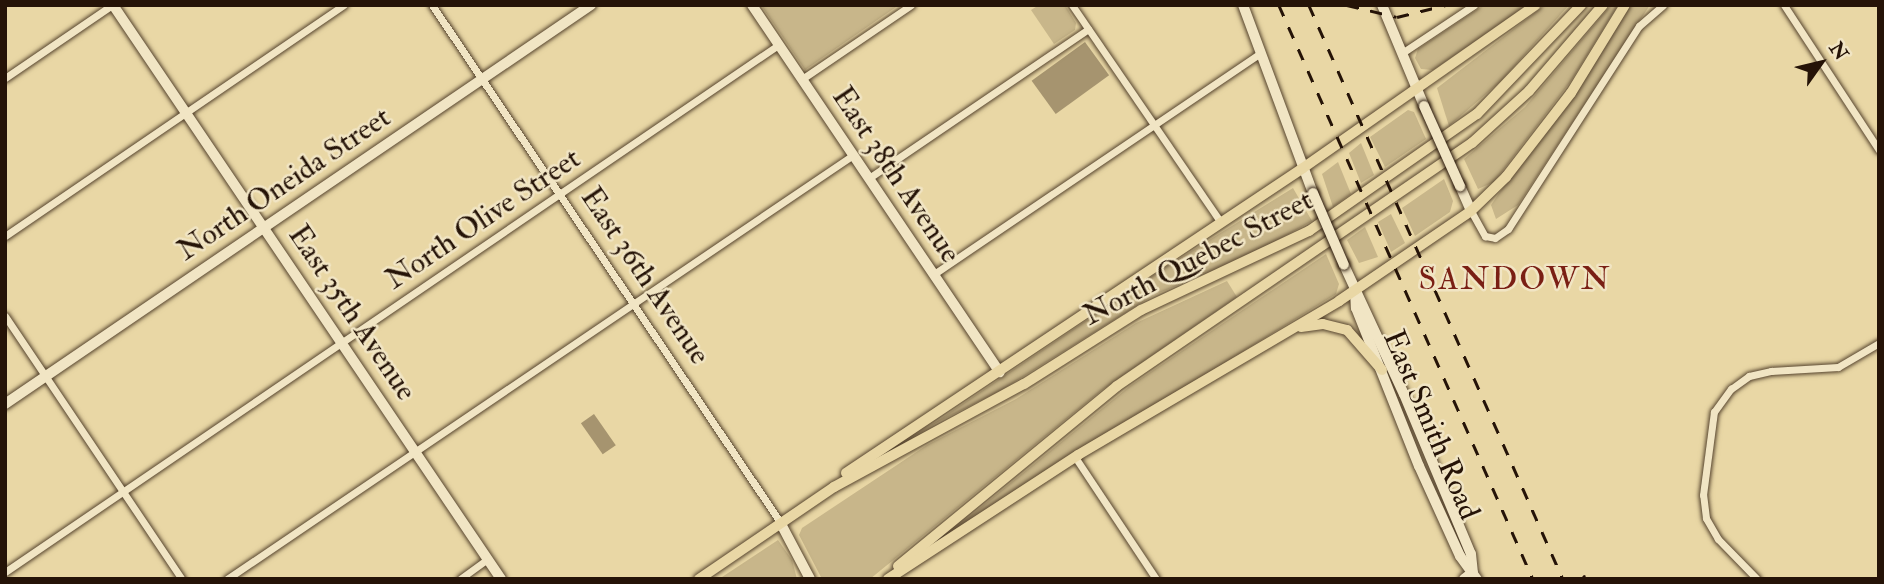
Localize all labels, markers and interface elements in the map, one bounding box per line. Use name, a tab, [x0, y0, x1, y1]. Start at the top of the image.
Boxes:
north arrow	[1786, 28, 1856, 98]
text: N	[1824, 37, 1853, 65]
street label: East 38th Avenue	[824, 80, 968, 270]
street label: North Oneida Street	[170, 99, 398, 269]
street label: North Olive Street	[379, 141, 587, 297]
street label: East 36th Avenue	[573, 181, 717, 371]
street label: North Quebec Street	[1077, 182, 1319, 334]
street label: East 35th Avenue	[280, 219, 424, 407]
district label: SANDOWN	[1419, 260, 1611, 298]
street label: East Smith Road	[1375, 325, 1487, 525]

